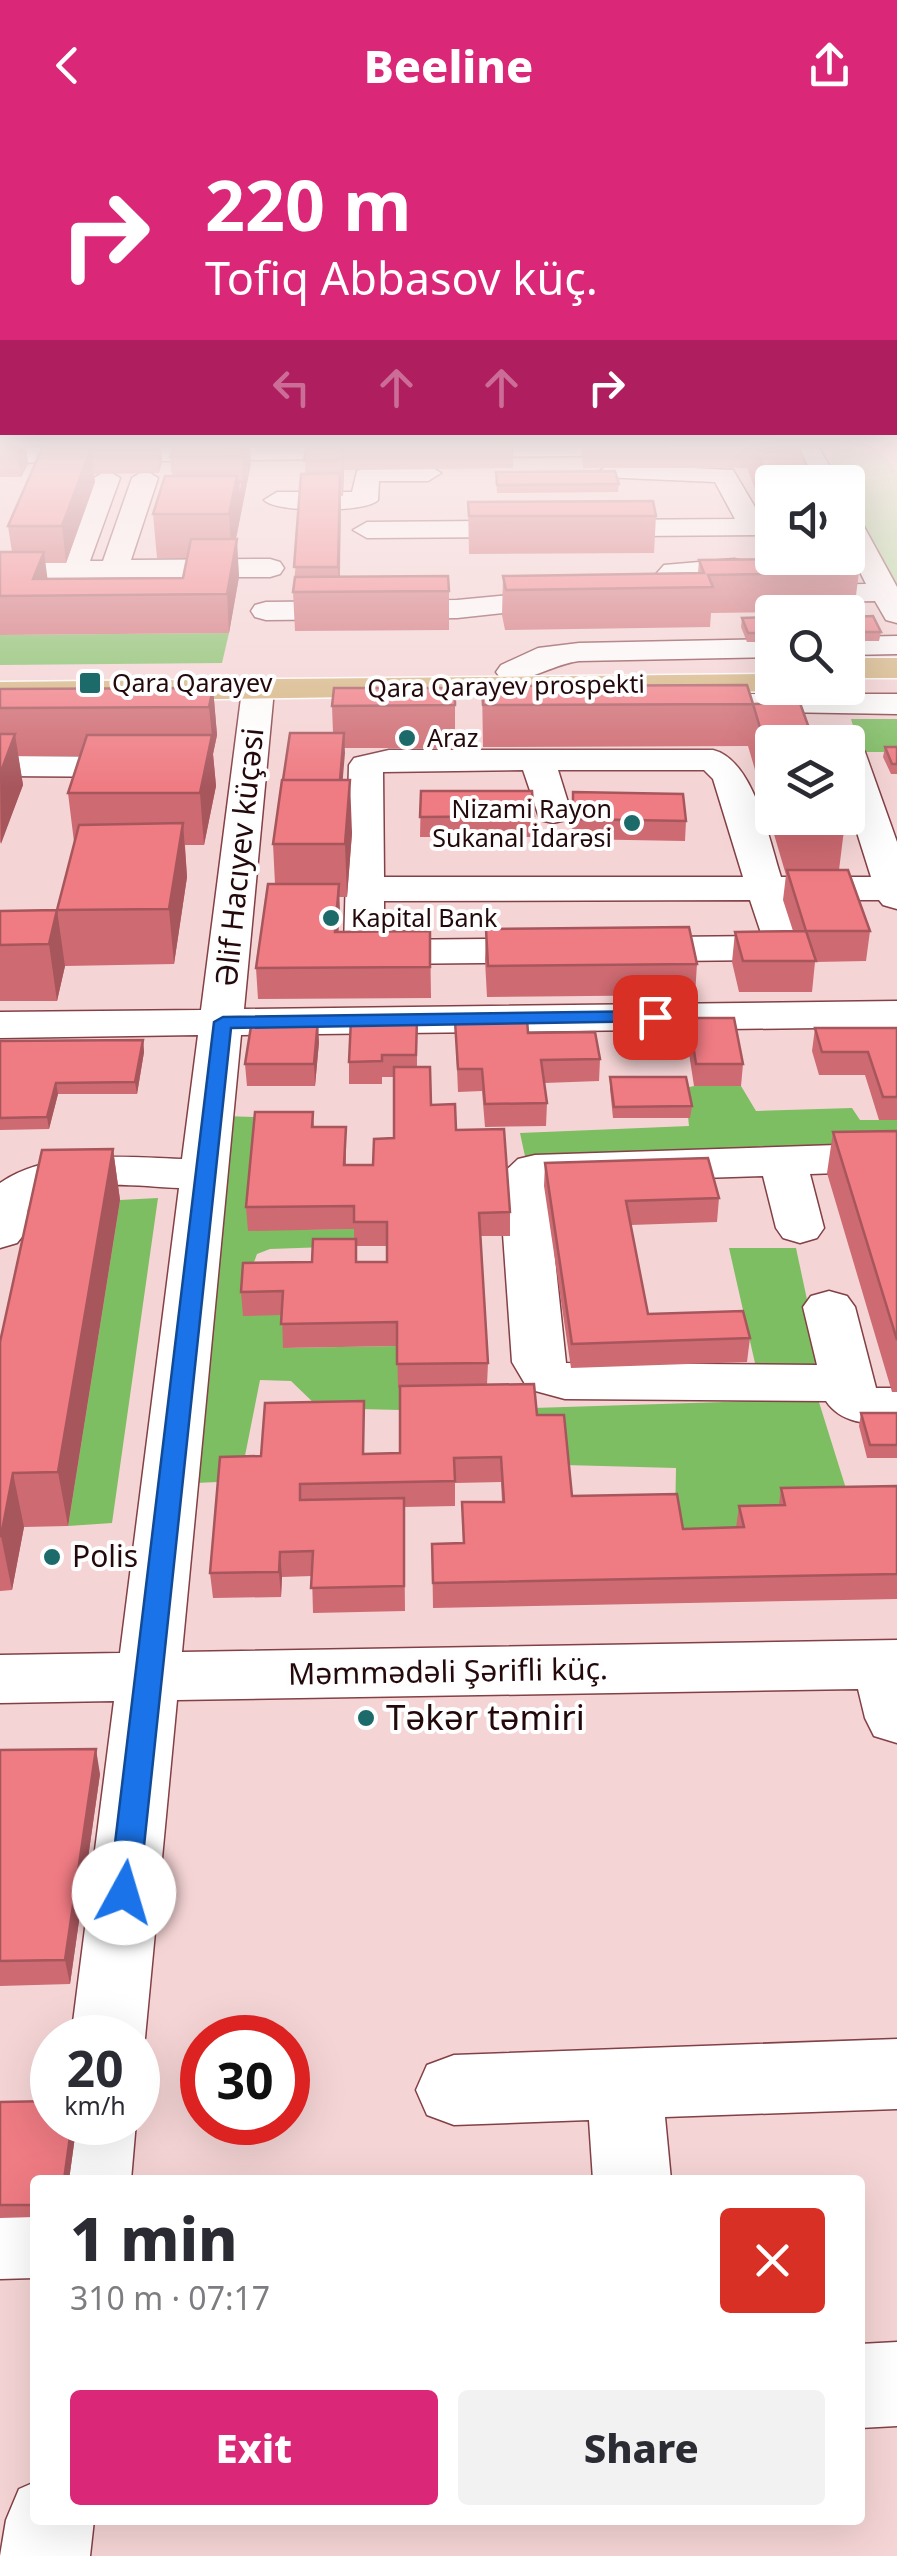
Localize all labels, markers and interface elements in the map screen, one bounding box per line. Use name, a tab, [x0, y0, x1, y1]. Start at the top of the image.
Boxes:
text: Beeline	[364, 35, 533, 96]
icon: back	[40, 38, 95, 93]
icon: share	[802, 38, 857, 93]
text: 220 m	[205, 156, 412, 252]
icon: right	[40, 170, 170, 300]
text: Tofiq Abbasov küç.	[205, 247, 598, 308]
icon: left	[264, 360, 319, 415]
icon: ahead	[369, 360, 424, 415]
icon: ahead	[474, 360, 529, 415]
icon: right	[579, 360, 634, 415]
map controls	[755, 465, 865, 835]
button: sound	[755, 465, 865, 575]
button: search	[755, 595, 865, 705]
place label: Qara Qarayev	[112, 665, 273, 699]
street label: Qara Qarayev prospekti	[367, 666, 645, 704]
marker: Qara Qarayev	[77, 670, 103, 696]
place label: Araz	[427, 720, 479, 754]
button: layers	[755, 725, 865, 835]
street label: Əlif Hacıyev küçəsi	[205, 726, 272, 988]
marker: Araz	[396, 727, 418, 749]
place label: Nizami Rayon Sukanal İdarəsi	[432, 791, 612, 854]
marker: Nizami Rayon Sukanal İdarəsi	[621, 812, 643, 834]
place label: Kapital Bank	[351, 900, 498, 934]
marker: Kapital Bank	[320, 907, 342, 929]
pin	[613, 975, 698, 1060]
icon: arrive	[628, 990, 683, 1045]
place label: Polis	[72, 1535, 138, 1576]
marker: Polis	[41, 1546, 63, 1568]
street label: Məmmədəli Şərifli küç.	[288, 1647, 608, 1694]
place label: Təkər təmiri	[386, 1693, 585, 1740]
marker: Təkər təmiri	[355, 1707, 377, 1729]
position arrow	[72, 1841, 176, 1945]
speed limit sign: 30	[180, 2015, 310, 2145]
text: 20	[66, 2034, 124, 2102]
text: km/h	[64, 2088, 126, 2122]
text: 1 min	[70, 2197, 238, 2279]
button: close	[720, 2208, 825, 2313]
text: 310 m · 07:17	[70, 2276, 270, 2319]
button: Exit	[70, 2390, 438, 2505]
button: Share	[458, 2390, 825, 2505]

